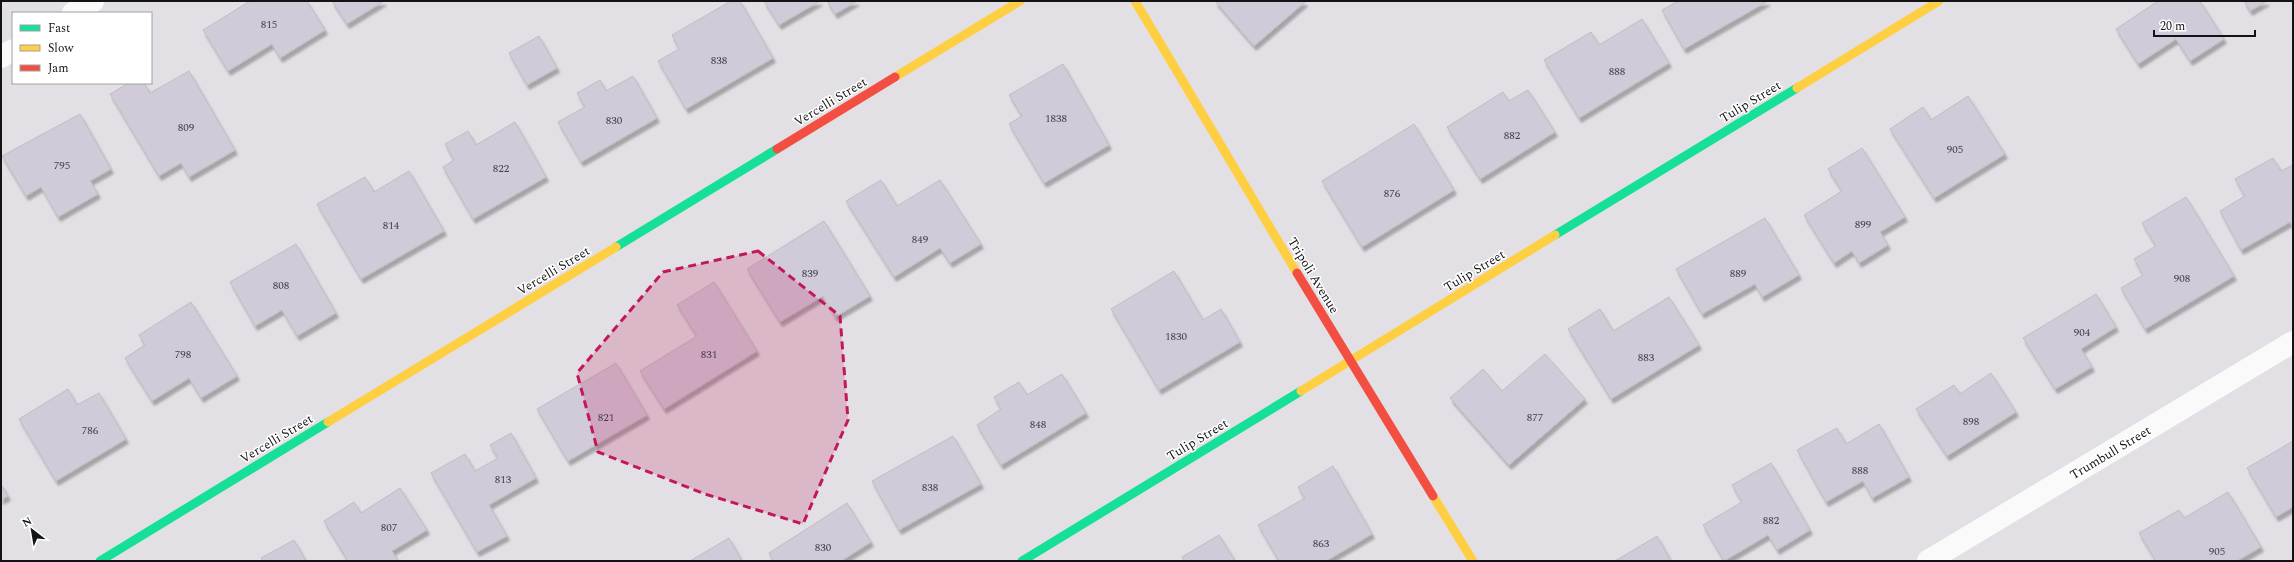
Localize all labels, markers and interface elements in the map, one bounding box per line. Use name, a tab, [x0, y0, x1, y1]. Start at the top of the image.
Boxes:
legend	[12, 12, 152, 84]
scale bar	[2154, 12, 2255, 38]
house number: 815	[261, 16, 277, 33]
text: 20 m	[2160, 17, 2185, 36]
text: Fast	[48, 19, 70, 38]
text: Slow	[48, 39, 74, 58]
house number: 838	[711, 52, 728, 69]
text: Jam	[48, 59, 69, 78]
house number: 888	[1609, 63, 1626, 80]
street label: Vercelli Street	[790, 72, 871, 132]
street label: Tulip Street	[1716, 75, 1785, 128]
house number: 1838	[1045, 110, 1067, 127]
house number: 830	[606, 112, 623, 129]
house number: 809	[178, 119, 195, 136]
house number: 882	[1504, 127, 1521, 144]
house number: 905	[1947, 141, 1963, 158]
house number: 795	[54, 157, 70, 174]
house number: 822	[493, 160, 510, 177]
house number: 876	[1384, 185, 1401, 202]
house number: 899	[1855, 216, 1872, 233]
house number: 814	[383, 217, 400, 234]
house number: 849	[912, 231, 929, 248]
street label: Tripoli Avenue	[1282, 233, 1344, 318]
street label: Vercelli Street	[513, 241, 594, 301]
street label: Tulip Street	[1440, 244, 1509, 297]
house number: 839	[802, 265, 819, 282]
house number: 889	[1730, 265, 1747, 282]
house number: 908	[2174, 270, 2191, 287]
house number: 808	[273, 277, 290, 294]
house number: 904	[2074, 324, 2091, 341]
house number: 1830	[1165, 328, 1187, 345]
house number: 798	[175, 346, 192, 363]
house number: 831	[701, 346, 717, 363]
house number: 883	[1638, 349, 1655, 366]
street label: Vercelli Street	[236, 409, 317, 469]
house number: 821	[598, 409, 614, 426]
house number: 877	[1527, 409, 1544, 426]
street label: Tulip Street	[1163, 413, 1232, 466]
house number: 898	[1963, 413, 1980, 430]
house number: 848	[1030, 416, 1047, 433]
street label: Trumbull Street	[2066, 421, 2155, 485]
house number: 786	[82, 422, 99, 439]
house number: 888	[1852, 462, 1869, 479]
house number: 813	[495, 471, 512, 488]
house number: 838	[922, 479, 939, 496]
north arrow	[12, 510, 52, 550]
text: N	[19, 512, 35, 531]
house number: 882	[1763, 512, 1780, 529]
house number: 807	[381, 519, 398, 536]
house number: 863	[1313, 535, 1330, 552]
house number: 830	[815, 539, 832, 556]
house number: 905	[2209, 543, 2225, 560]

